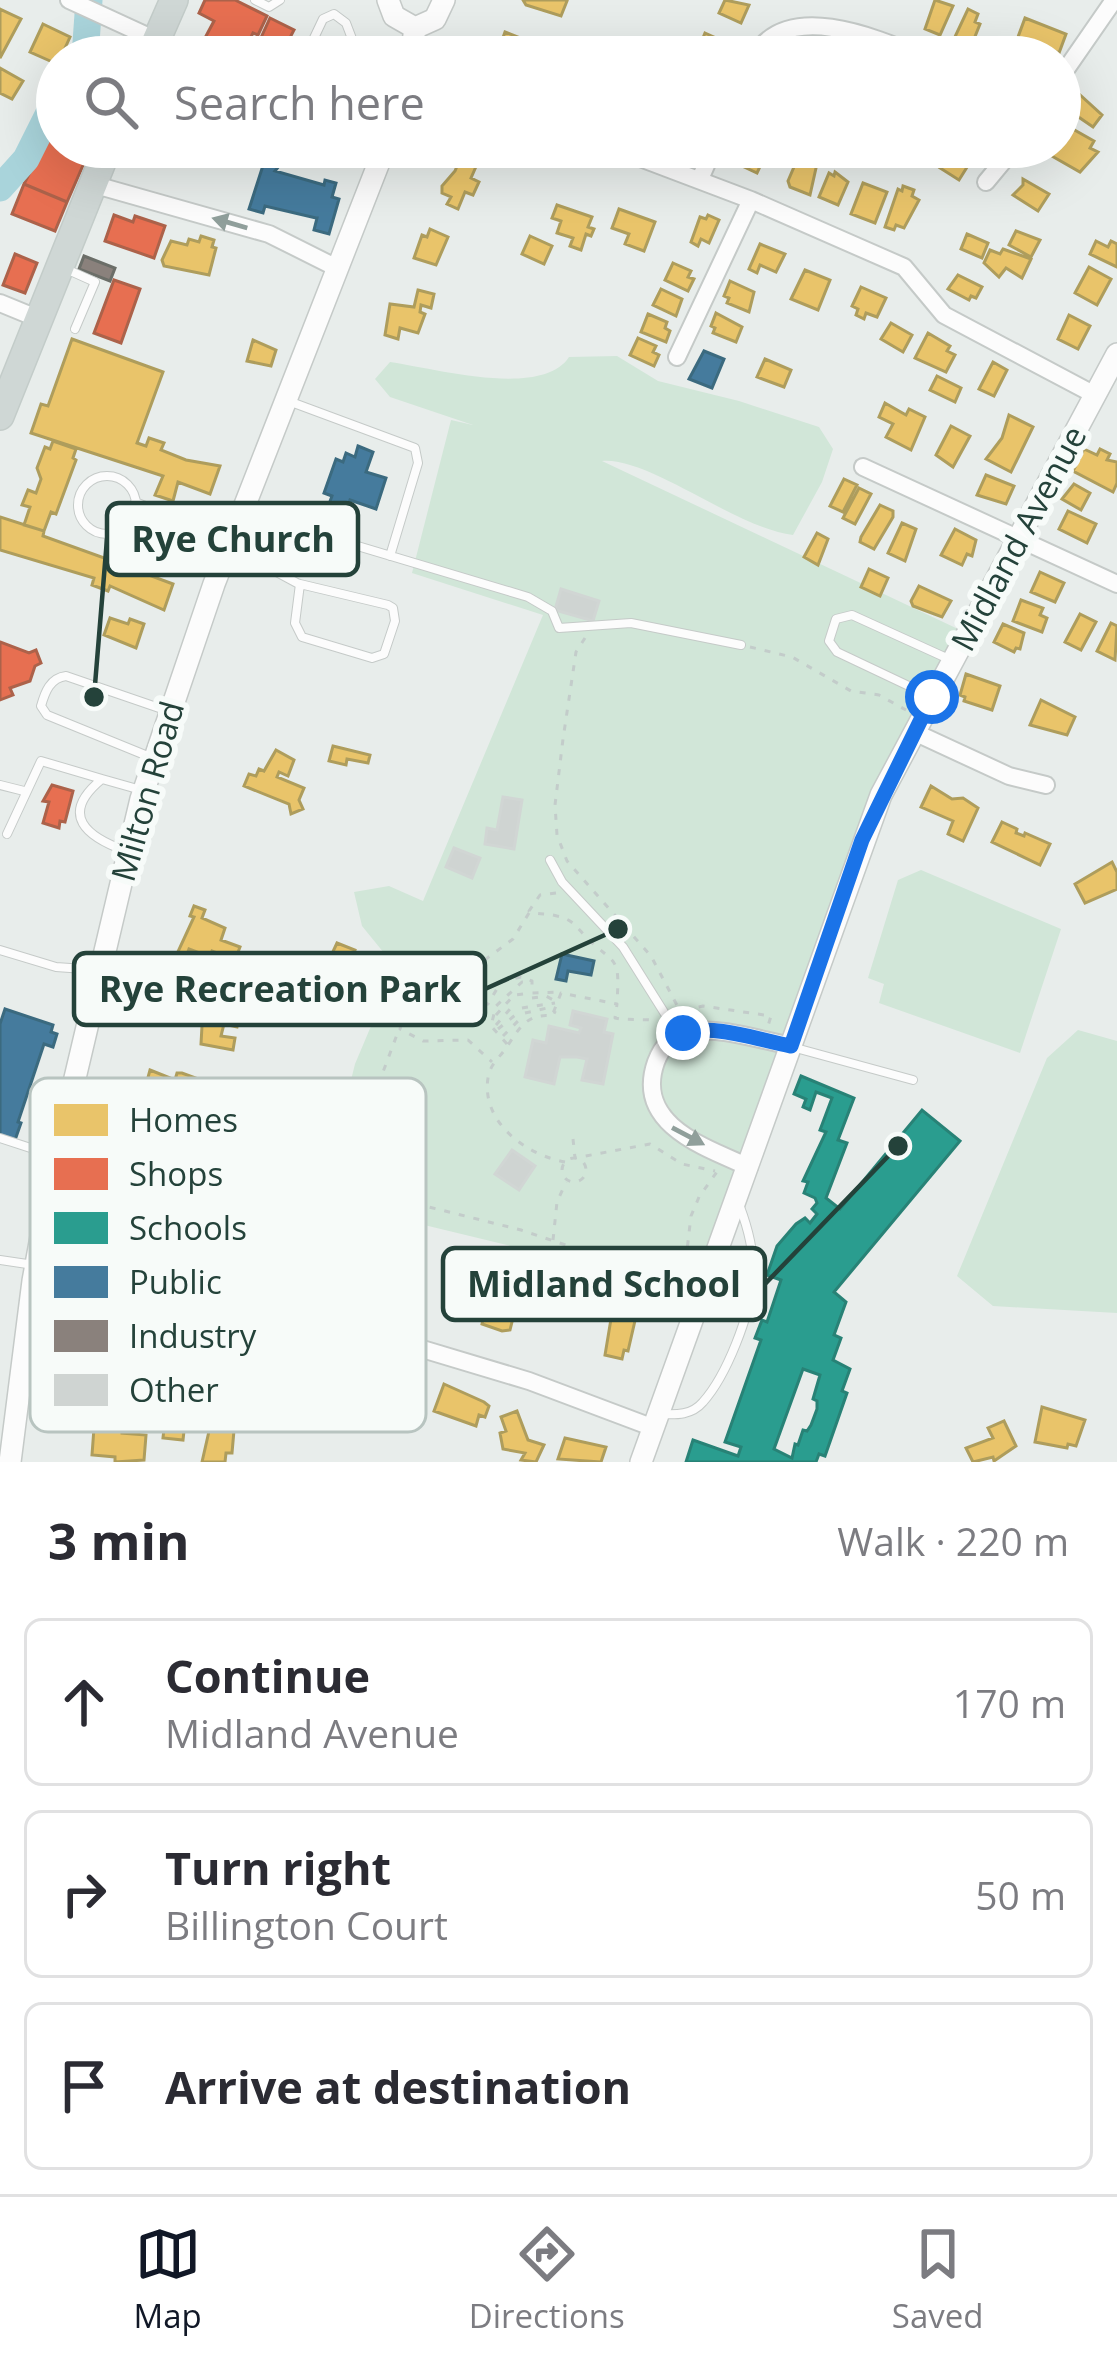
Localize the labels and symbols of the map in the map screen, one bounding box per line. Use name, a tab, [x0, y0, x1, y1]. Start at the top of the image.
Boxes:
one-way arrow	[211, 213, 248, 231]
street label: Midland Avenue	[940, 418, 1096, 658]
callout: Rye Church	[107, 503, 358, 575]
text: Rye Church	[131, 514, 335, 563]
route start	[905, 670, 959, 724]
street label: Milton Road	[100, 696, 194, 886]
callout: Rye Recreation Park	[74, 953, 485, 1025]
text: Rye Recreation Park	[99, 964, 462, 1013]
route end	[656, 1006, 710, 1060]
legend	[30, 1078, 426, 1432]
text: Homes	[129, 1097, 238, 1142]
one-way arrow	[670, 1125, 705, 1146]
text: Shops	[129, 1151, 223, 1196]
text: Schools	[129, 1205, 247, 1250]
callout: Midland School	[443, 1248, 765, 1320]
text: Public	[129, 1259, 222, 1304]
text: Midland School	[467, 1259, 741, 1308]
text: Industry	[129, 1313, 257, 1358]
text: Other	[129, 1367, 219, 1412]

